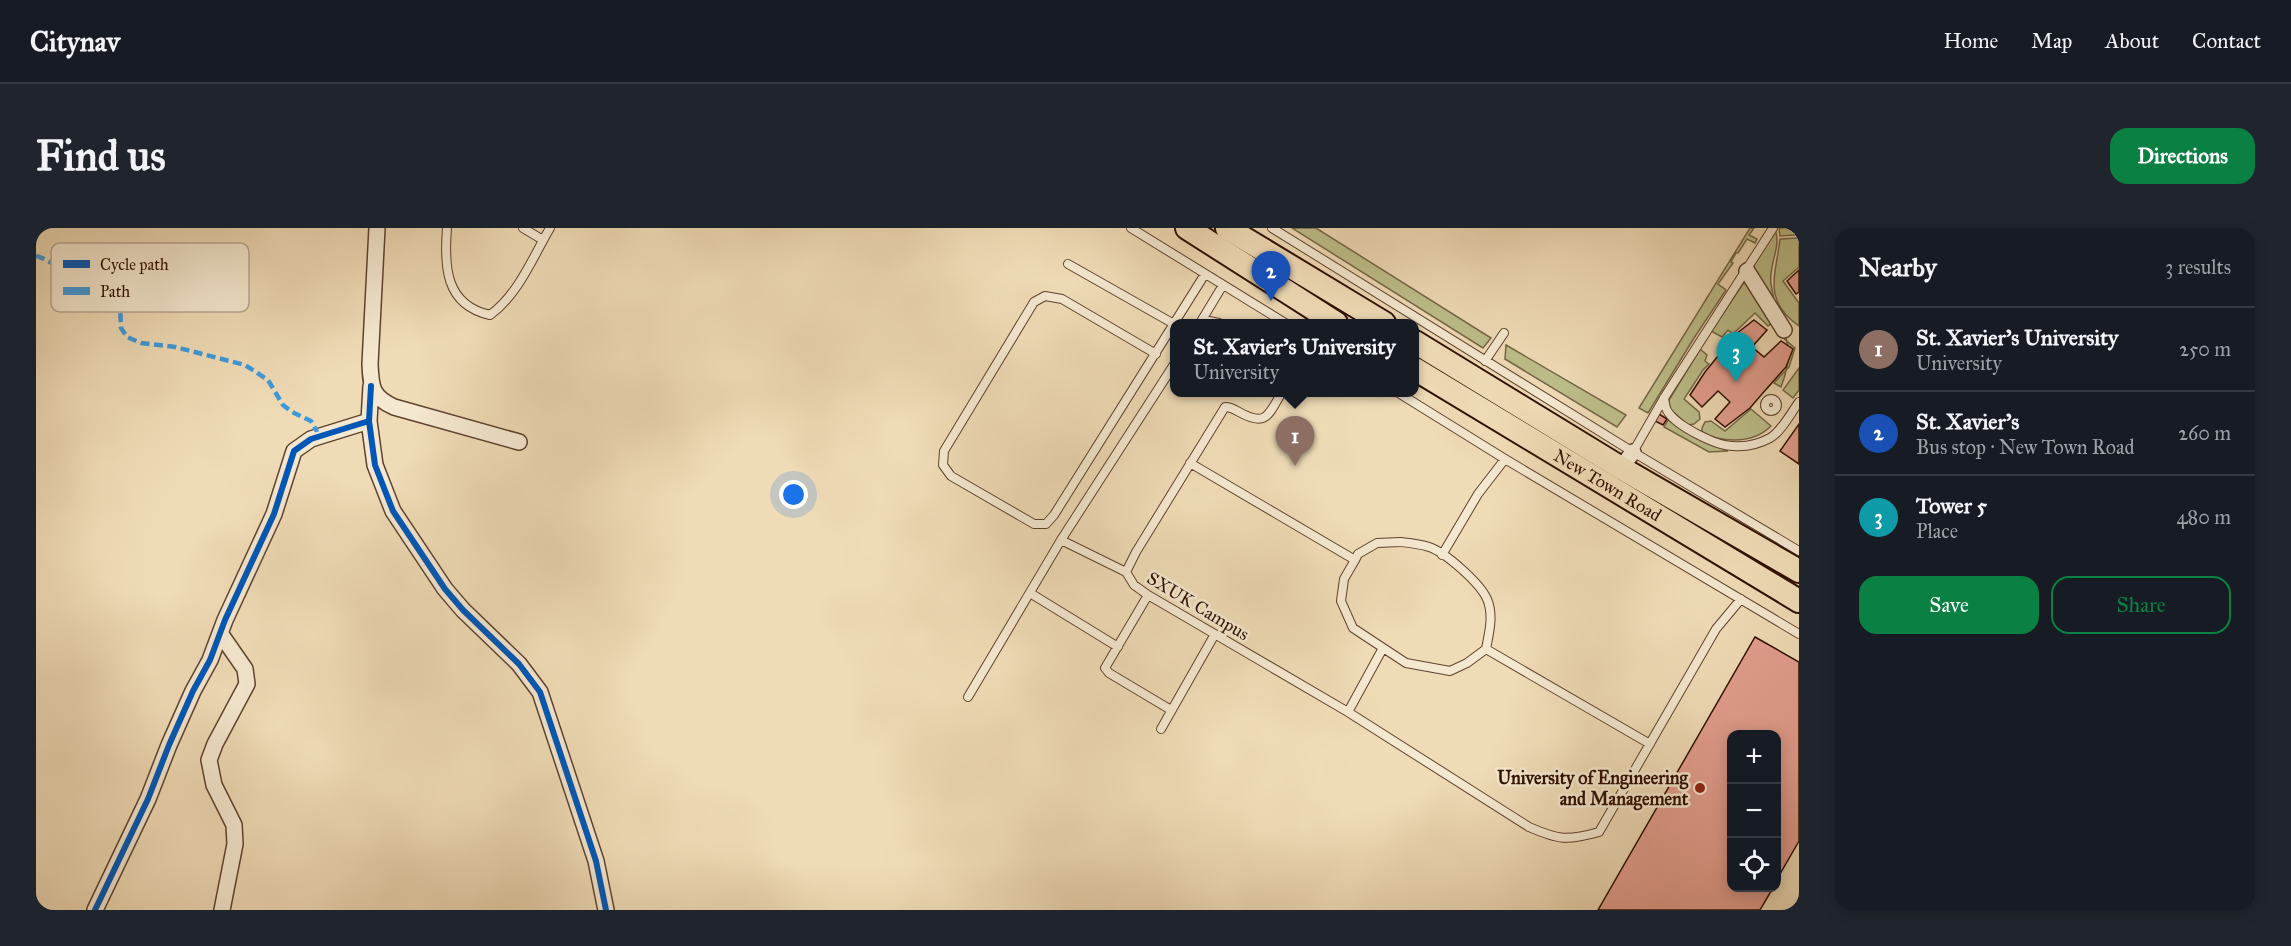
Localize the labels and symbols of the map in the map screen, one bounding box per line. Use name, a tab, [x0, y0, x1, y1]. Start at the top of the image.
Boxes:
legend	[51, 243, 249, 312]
pin: 2	[1252, 251, 1290, 301]
text: Cycle path	[100, 255, 169, 274]
text: Path	[100, 282, 130, 301]
pin: 3	[1716, 332, 1756, 382]
pin: 1	[1276, 416, 1314, 466]
street label: New Town Road	[1550, 444, 1665, 526]
your location	[779, 480, 808, 509]
street label: SXUK Campus	[1143, 567, 1253, 645]
place label: University of Engineering and Management	[1497, 767, 1689, 811]
marker: University of Engineering and Management	[1693, 781, 1707, 795]

